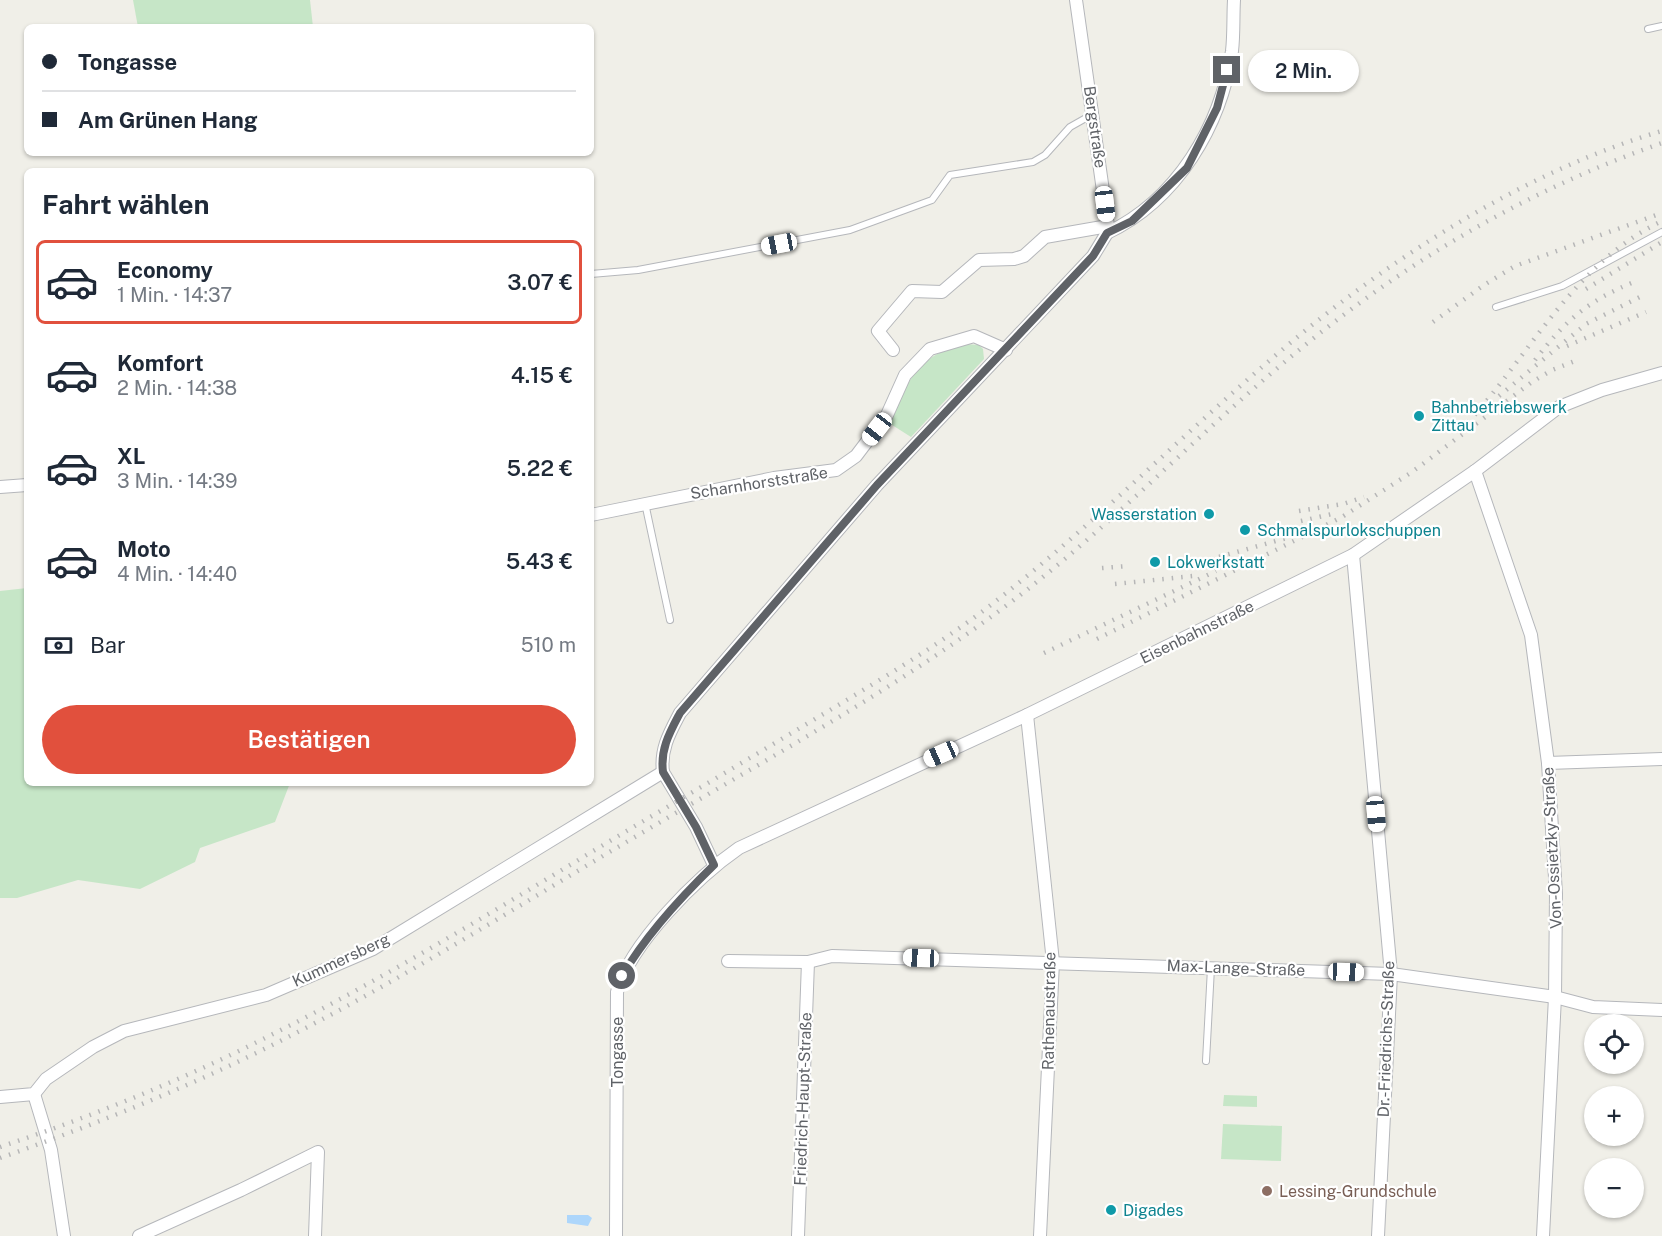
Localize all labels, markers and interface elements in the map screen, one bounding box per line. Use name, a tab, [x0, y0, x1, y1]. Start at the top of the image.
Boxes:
text: Tongasse	[78, 49, 177, 75]
callout: 2 Min.	[1248, 49, 1359, 91]
route end	[1213, 56, 1240, 83]
text: 2 Min.	[1275, 59, 1332, 83]
street label: Bergstraße	[1080, 85, 1110, 169]
text: Am Grünen Hang	[78, 107, 258, 133]
car	[1094, 185, 1116, 223]
text: Fahrt wählen	[42, 188, 210, 220]
car	[760, 232, 798, 256]
icon: car	[45, 255, 99, 309]
text: Economy	[117, 257, 213, 283]
text: 3.07 €	[507, 269, 573, 295]
text: 1 Min. · 14:37	[117, 283, 232, 307]
icon: car	[45, 348, 99, 402]
text: Komfort	[117, 350, 204, 376]
text: 4.15 €	[511, 362, 573, 388]
text: 2 Min. · 14:38	[117, 376, 237, 400]
place label: Bahnbetriebswerk Zittau	[1431, 398, 1567, 435]
car	[859, 409, 895, 449]
marker: Bahnbetriebswerk Zittau	[1412, 409, 1426, 423]
icon: car	[45, 441, 99, 495]
text: XL	[117, 443, 145, 469]
text: 5.22 €	[506, 455, 573, 481]
street label: Scharnhorststraße	[689, 463, 829, 503]
text: 3 Min. · 14:39	[117, 469, 238, 493]
place label: Wasserstation	[1091, 505, 1197, 524]
marker: Wasserstation	[1202, 507, 1216, 521]
place label: Schmalspurlokschuppen	[1257, 521, 1441, 540]
marker: Schmalspurlokschuppen	[1238, 523, 1252, 537]
icon: car	[45, 534, 99, 588]
text: Moto	[117, 536, 171, 562]
text: 5.43 €	[506, 548, 573, 574]
place label: Lokwerkstatt	[1167, 553, 1265, 572]
marker: Lokwerkstatt	[1148, 555, 1162, 569]
text: 4 Min. · 14:40	[117, 562, 237, 586]
street label: Eisenbahnstraße	[1137, 596, 1257, 668]
icon: cash	[42, 629, 75, 662]
text: Bar	[90, 632, 126, 658]
text: 510 m	[521, 633, 576, 657]
button: Bestätigen	[42, 705, 576, 774]
car	[921, 738, 961, 770]
street label: Von-Ossietzky-Straße	[1538, 767, 1566, 929]
car	[1365, 795, 1387, 833]
street label: Kummersberg	[289, 929, 393, 991]
car	[903, 948, 939, 968]
street label: Rathenaustraße	[1038, 952, 1060, 1070]
street label: Max-Lange-Straße	[1166, 956, 1306, 980]
street label: Dr.-Friedrichs-Straße	[1374, 960, 1398, 1118]
route start	[608, 962, 635, 989]
car	[1328, 962, 1364, 982]
street label: Friedrich-Haupt-Straße	[790, 1012, 816, 1186]
map controls	[1584, 1014, 1644, 1218]
button: locate	[1584, 1014, 1644, 1074]
street label: Tongasse	[608, 1017, 627, 1087]
button: +	[1584, 1086, 1644, 1146]
button: −	[1584, 1158, 1644, 1218]
place label: Lessing-Grundschule	[1279, 1182, 1437, 1201]
marker: Lessing-Grundschule	[1260, 1184, 1274, 1198]
place label: Digades	[1123, 1201, 1183, 1220]
marker: Digades	[1104, 1203, 1118, 1217]

